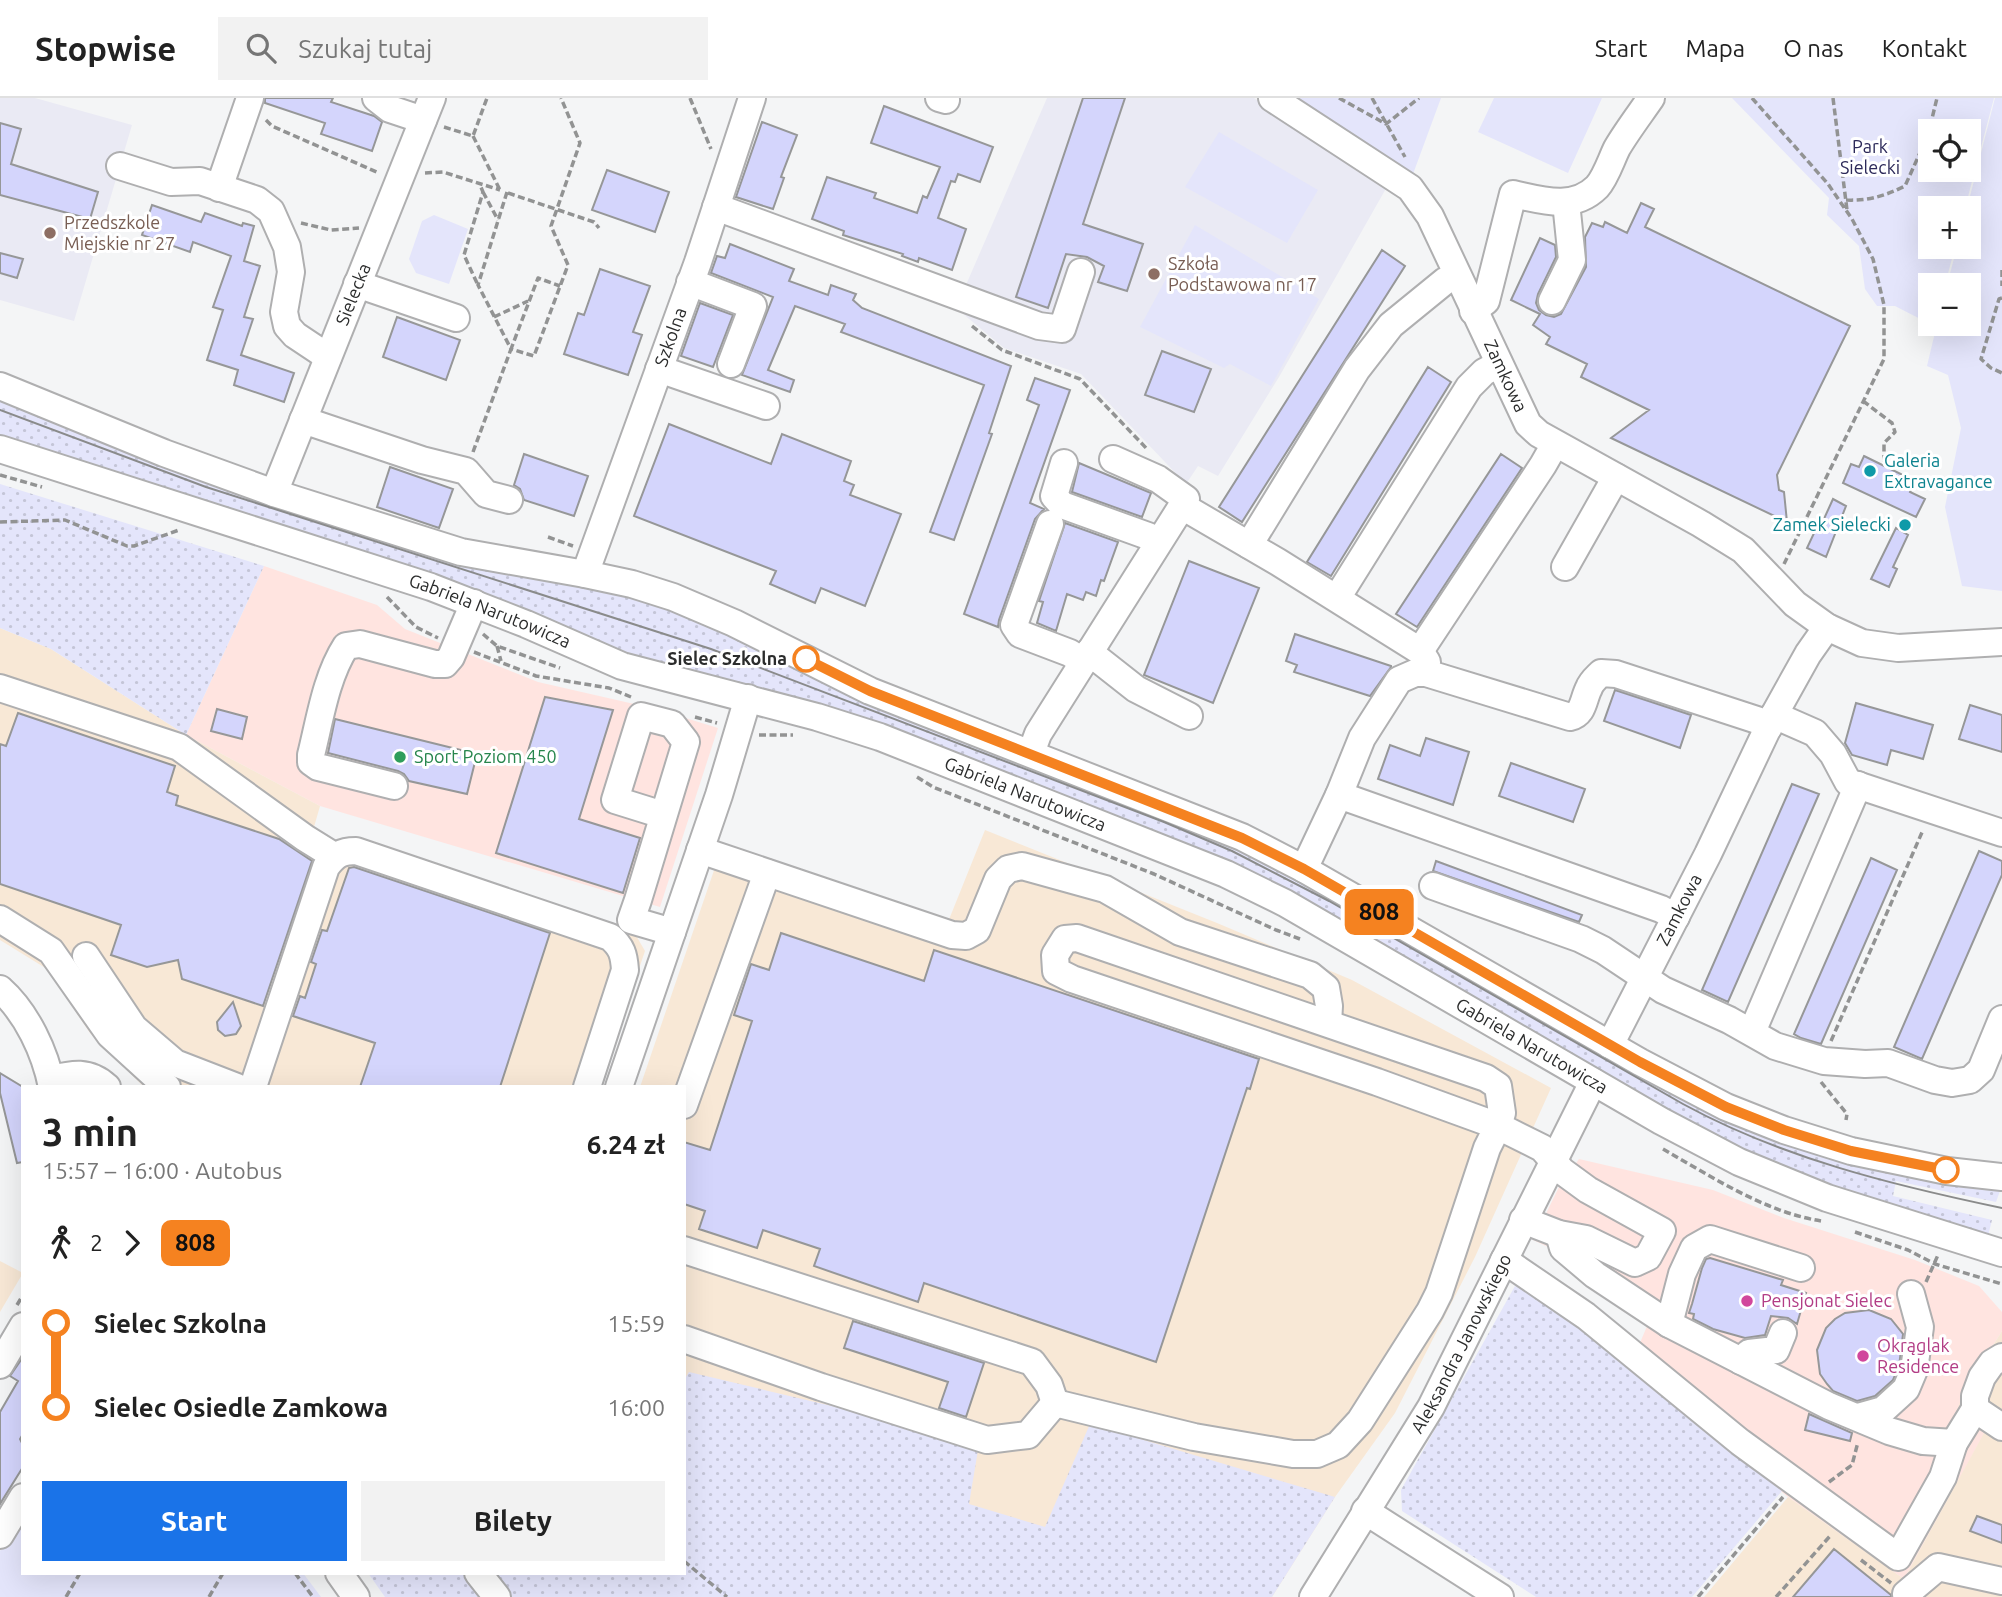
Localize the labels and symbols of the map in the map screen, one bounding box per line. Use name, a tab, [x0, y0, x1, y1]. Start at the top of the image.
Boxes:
park label: Park Sielecki	[1840, 136, 1900, 177]
place label: Przedszkole Miejskie nr 27	[64, 212, 175, 253]
marker: Przedszkole Miejskie nr 27	[42, 225, 58, 241]
place label: Szkoła Podstawowa nr 17	[1168, 253, 1317, 294]
street label: Sielecka	[331, 260, 374, 328]
marker: Szkoła Podstawowa nr 17	[1146, 266, 1162, 282]
street label: Szkolna	[650, 305, 690, 369]
street label: Zamkowa	[1481, 336, 1532, 415]
place label: Galeria Extravagance	[1884, 450, 1993, 491]
marker: Galeria Extravagance	[1862, 463, 1878, 479]
place label: Zamek Sielecki	[1773, 514, 1891, 534]
marker: Zamek Sielecki	[1897, 517, 1913, 533]
street label: Gabriela Narutowicza	[407, 570, 574, 651]
marker: Sielec Szkolna	[793, 646, 819, 672]
place label: Sielec Szkolna	[667, 648, 787, 668]
place label: Sport Poziom 450	[414, 746, 557, 766]
marker: Sport Poziom 450	[392, 749, 408, 765]
street label: Gabriela Narutowicza	[942, 753, 1109, 834]
street label: Zamkowa	[1652, 870, 1705, 948]
line badge: 808	[1339, 889, 1419, 935]
street label: Gabriela Narutowicza	[1453, 993, 1612, 1097]
unlabelled marker	[1933, 1157, 1959, 1183]
street label: Aleksandra Janowskiego	[1406, 1250, 1515, 1436]
place label: Pensjonat Sielec	[1761, 1290, 1892, 1310]
marker: Pensjonat Sielec	[1739, 1293, 1755, 1309]
place label: Okrąglak Residence	[1877, 1335, 1959, 1376]
marker: Okrąglak Residence	[1855, 1348, 1871, 1364]

